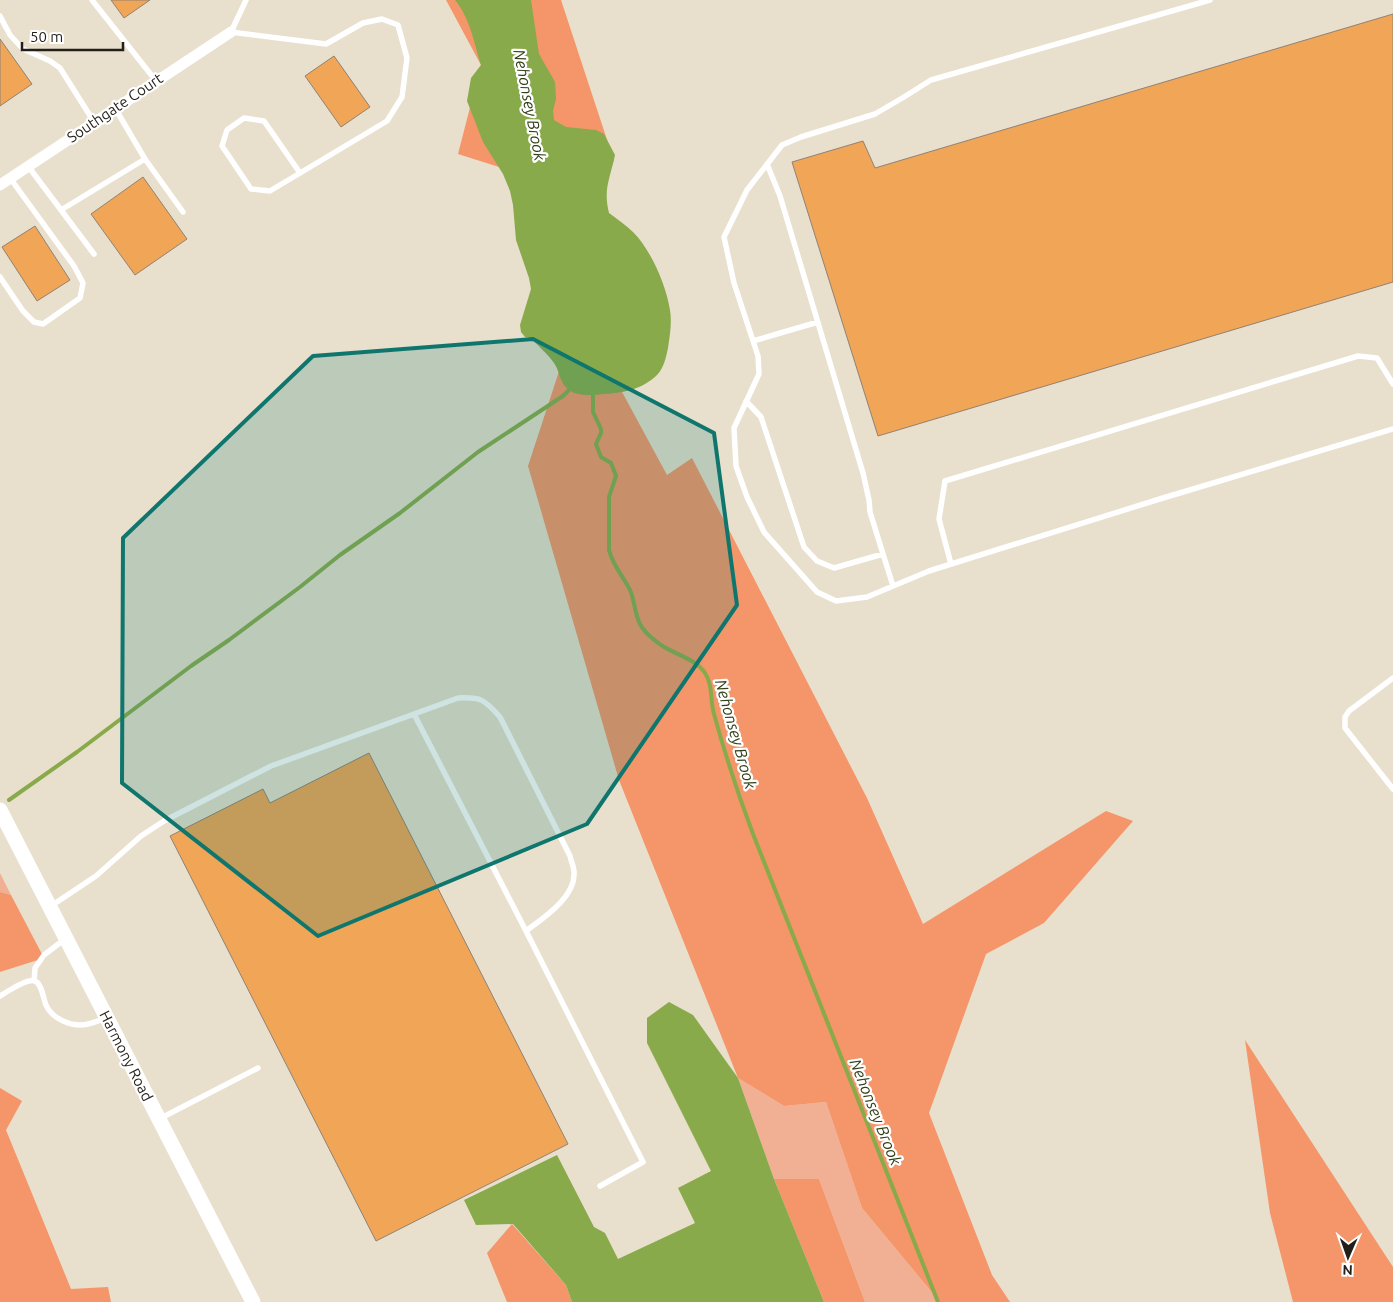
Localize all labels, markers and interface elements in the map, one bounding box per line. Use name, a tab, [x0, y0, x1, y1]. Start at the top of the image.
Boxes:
scale bar	[22, 20, 124, 52]
text: 50 m	[30, 28, 63, 45]
water label: Nehonsey Brook	[510, 48, 550, 163]
street label: Southgate Court	[64, 69, 166, 146]
water label: Nehonsey Brook	[712, 677, 760, 792]
street label: Harmony Road	[96, 1008, 157, 1104]
water label: Nehonsey Brook	[846, 1056, 906, 1169]
north arrow	[1323, 1232, 1373, 1282]
text: N	[1342, 1262, 1353, 1278]

